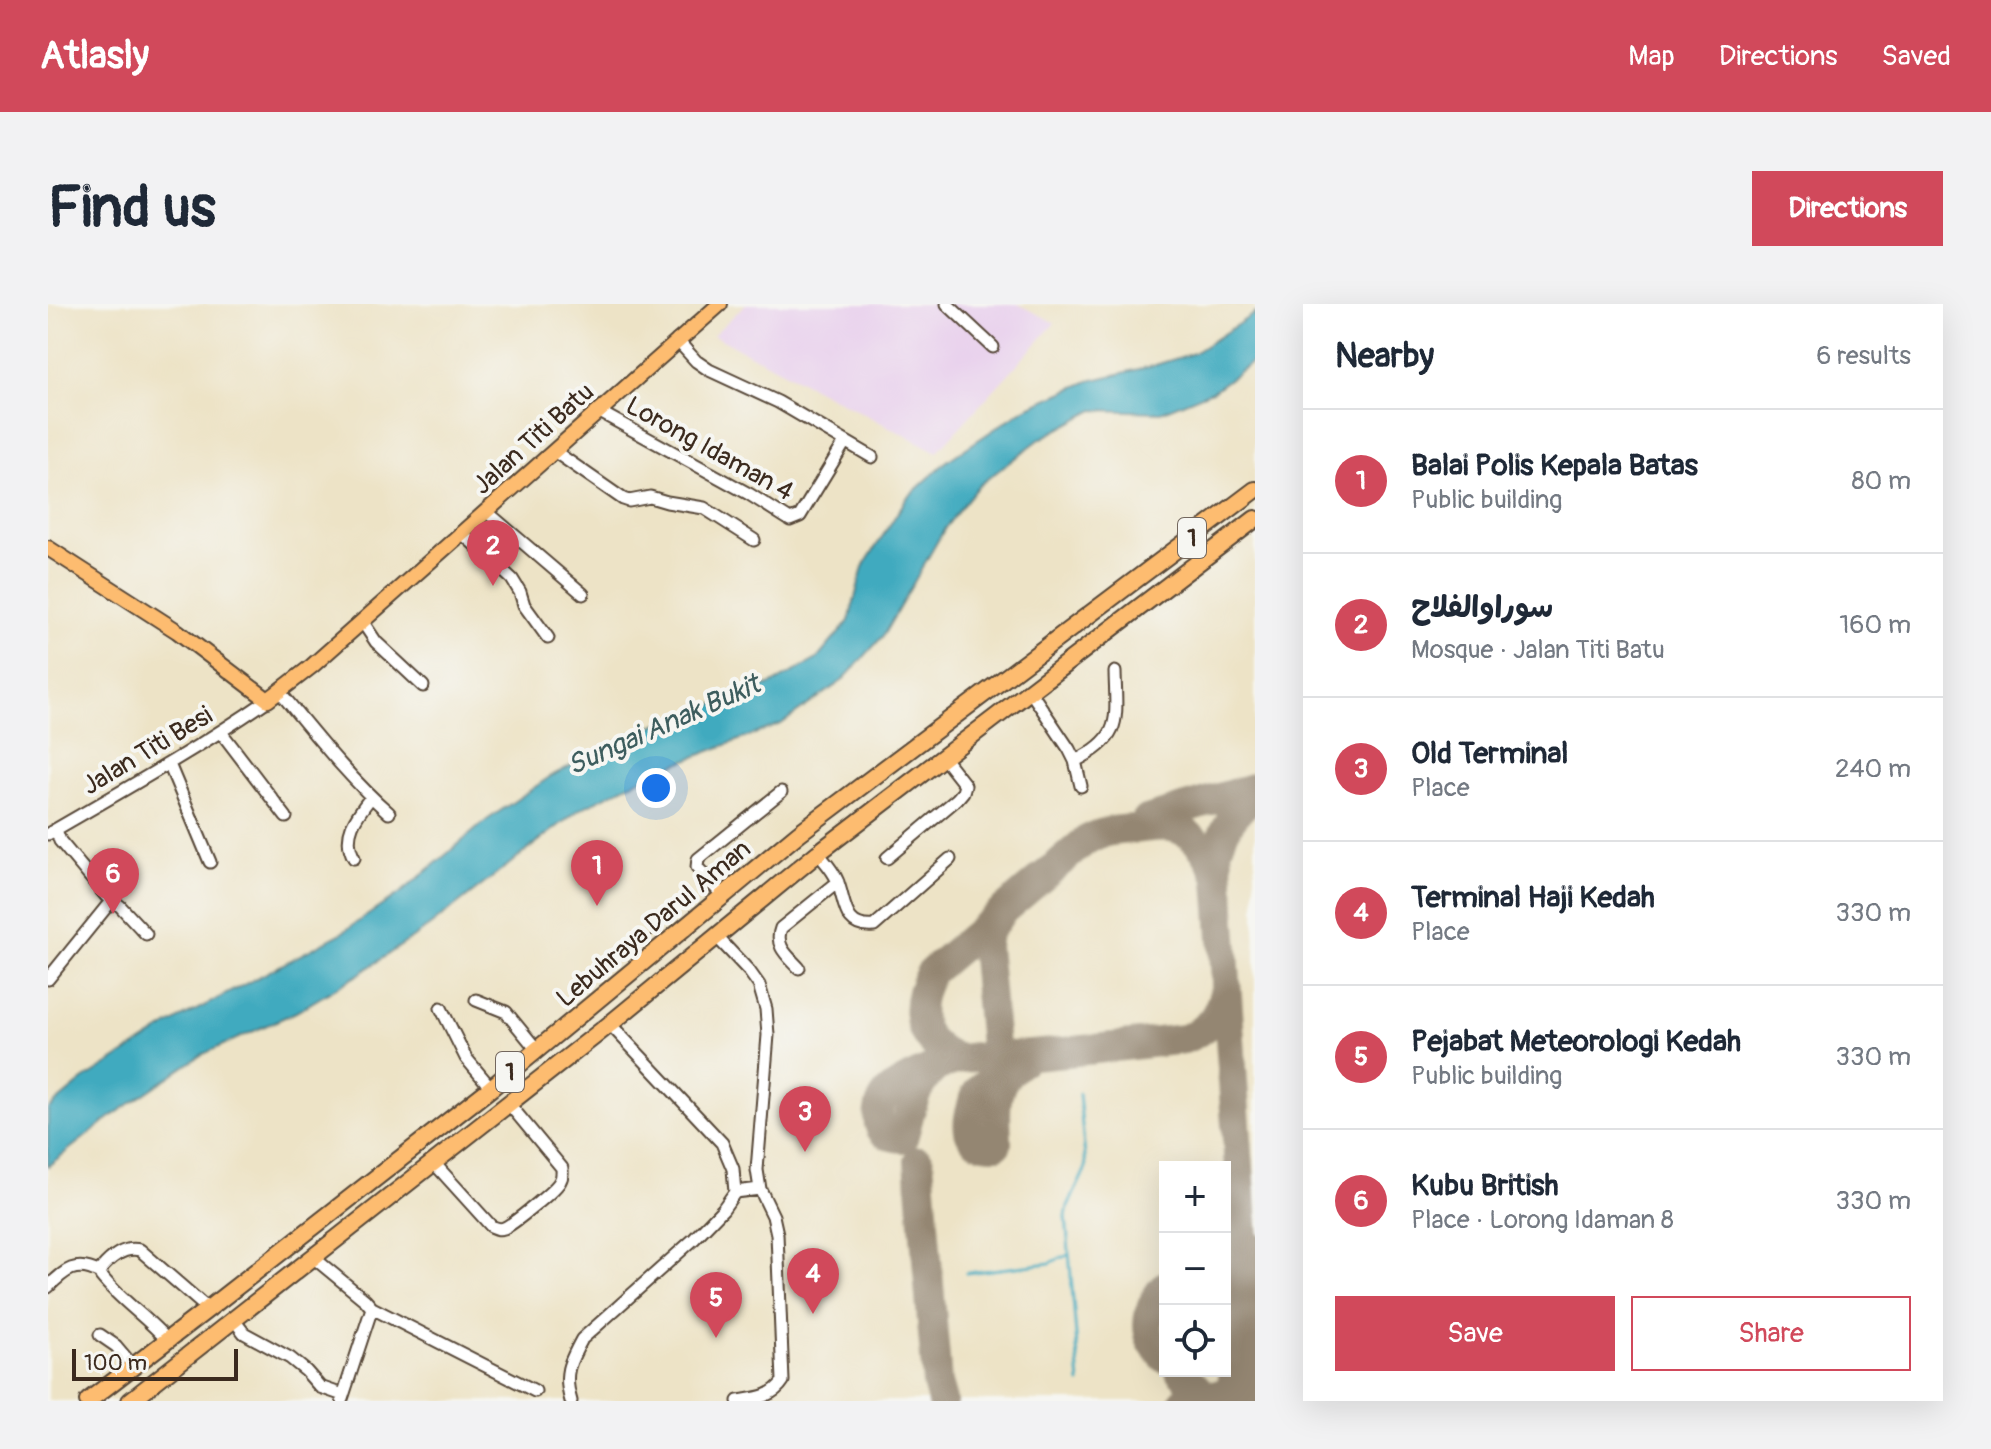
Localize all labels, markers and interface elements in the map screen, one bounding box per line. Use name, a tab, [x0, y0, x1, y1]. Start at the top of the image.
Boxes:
text: Atlasly	[40, 32, 149, 80]
text: Map	[1628, 39, 1675, 74]
text: Directions	[1719, 39, 1838, 74]
text: Saved	[1882, 39, 1951, 74]
button: Directions	[1752, 171, 1943, 246]
text: Find us	[48, 174, 216, 243]
text: Nearby	[1335, 335, 1434, 378]
text: 6 results	[1816, 340, 1911, 372]
street label: Jalan Titi Batu	[467, 376, 601, 501]
street label: Lorong Idaman 4	[620, 390, 799, 508]
text: Balai Polis Kepala Batas	[1411, 447, 1698, 484]
text: 1	[1356, 465, 1366, 497]
text: 80 m	[1851, 465, 1911, 497]
text: Public building	[1411, 484, 1562, 516]
road number: 1	[1178, 518, 1206, 558]
pin: 2	[467, 520, 519, 586]
text: سوراوالفلاح	[1411, 589, 1553, 626]
text: 2	[1354, 609, 1368, 641]
text: 160 m	[1839, 609, 1911, 641]
text: Mosque · Jalan Titi Batu	[1411, 634, 1665, 666]
water label: Sungai Anak Bukit	[562, 666, 768, 783]
street label: Jalan Titi Besi	[77, 700, 218, 802]
text: Old Terminal	[1411, 735, 1569, 772]
text: 3	[1354, 753, 1368, 785]
text: 240 m	[1835, 753, 1911, 785]
your location	[636, 768, 676, 808]
text: Place	[1411, 772, 1470, 804]
street label: Lebuhraya Darul Aman	[550, 833, 757, 1014]
pin: 1	[571, 840, 623, 906]
pin: 6	[87, 848, 139, 914]
text: Terminal Haji Kedah	[1411, 879, 1655, 916]
text: 4	[1353, 897, 1369, 929]
text: 330 m	[1835, 897, 1911, 929]
text: Place	[1411, 916, 1470, 948]
text: Pejabat Meteorologi Kedah	[1411, 1023, 1741, 1060]
text: 5	[1354, 1041, 1368, 1073]
text: 330 m	[1835, 1041, 1911, 1073]
road number: 1	[496, 1052, 524, 1092]
text: Public building	[1411, 1060, 1562, 1092]
pin: 3	[779, 1086, 831, 1152]
map controls	[1159, 1161, 1231, 1377]
button: +	[1159, 1161, 1231, 1233]
text: Kubu British	[1411, 1167, 1558, 1204]
text: 6	[1353, 1185, 1369, 1217]
text: 330 m	[1835, 1185, 1911, 1217]
text: Place · Lorong Idaman 8	[1411, 1204, 1674, 1236]
button: −	[1159, 1233, 1231, 1305]
pin: 4	[787, 1248, 839, 1314]
pin: 5	[690, 1272, 742, 1338]
button: Save	[1335, 1296, 1615, 1371]
button: Share	[1631, 1296, 1911, 1371]
button: locate	[1159, 1305, 1231, 1377]
scale bar	[72, 1345, 238, 1381]
text: 100 m	[84, 1349, 147, 1377]

